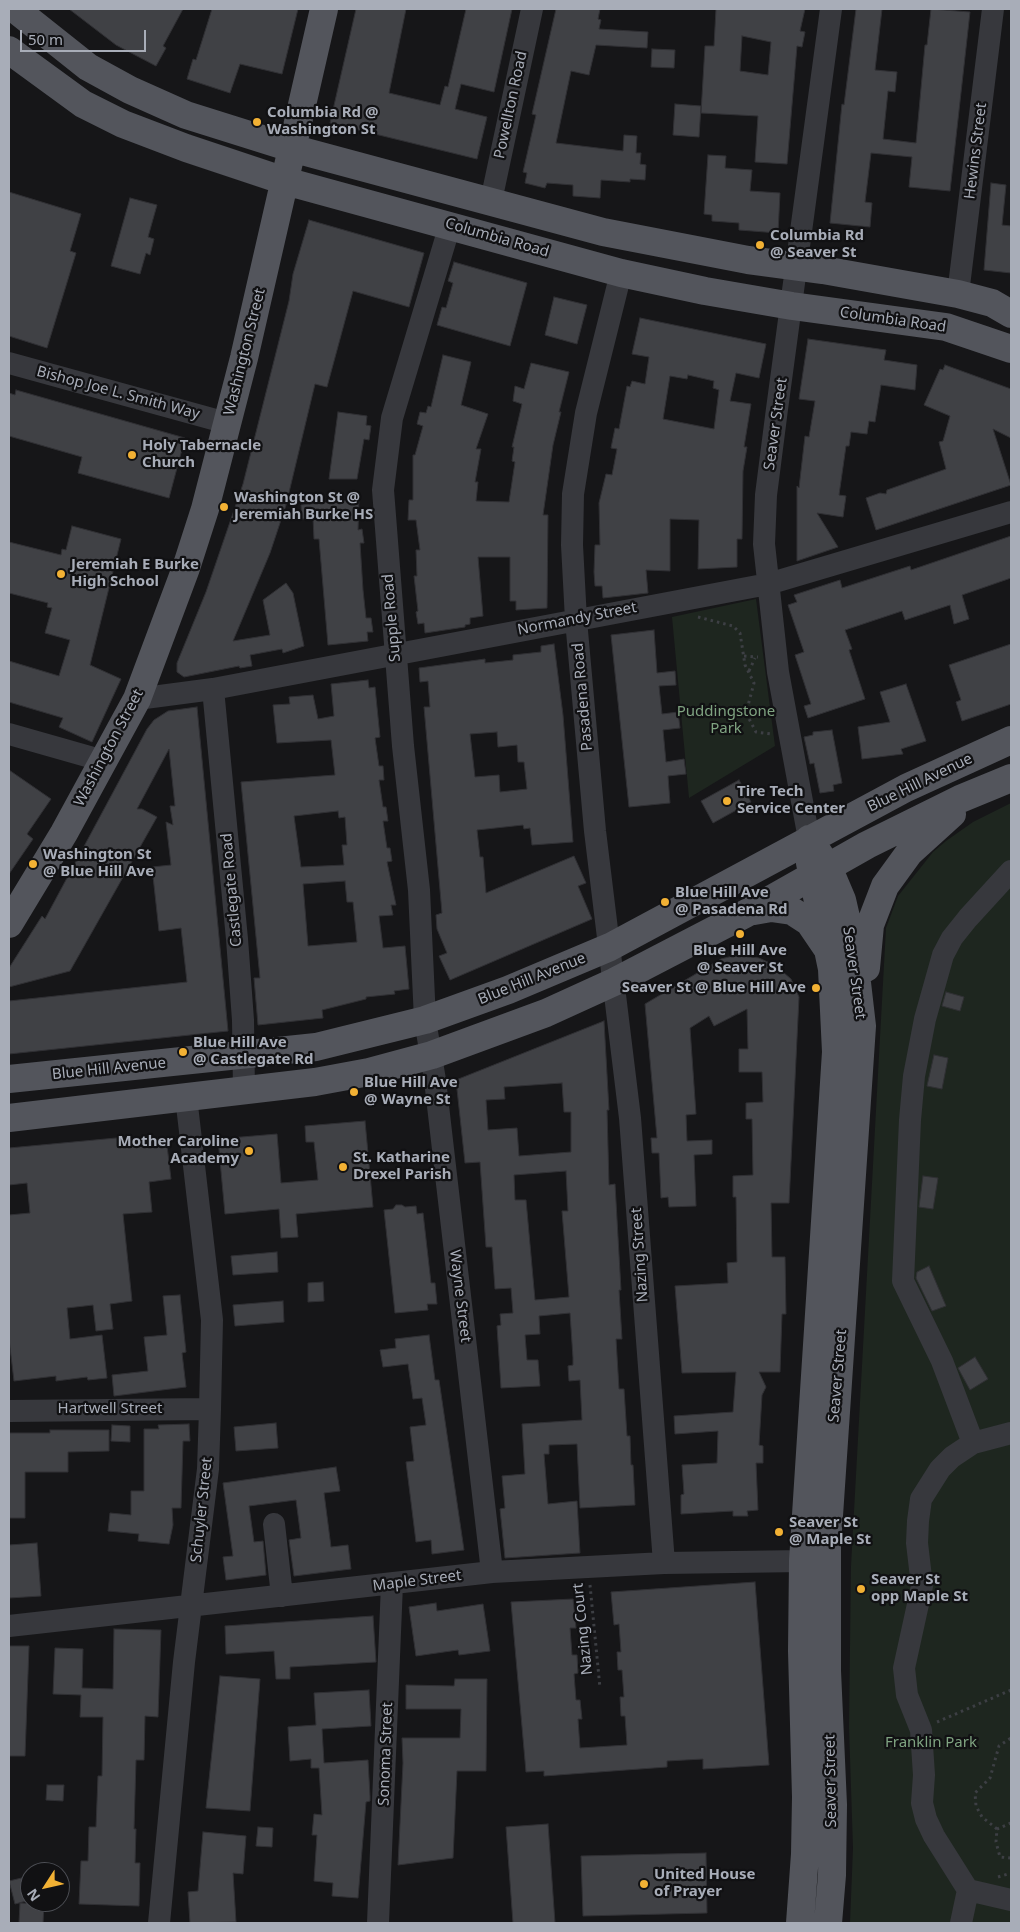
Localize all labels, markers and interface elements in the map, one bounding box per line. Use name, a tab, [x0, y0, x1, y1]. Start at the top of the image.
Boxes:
scale bar	[22, 20, 149, 52]
text: 50 m	[28, 29, 63, 49]
street label: Powellton Road	[491, 50, 531, 160]
street label: Hewins Street	[961, 102, 991, 200]
place label: Columbia Rd @ Washington St	[267, 104, 378, 139]
marker: Columbia Rd @ Washington St	[251, 116, 263, 128]
street label: Columbia Road	[443, 215, 551, 261]
place label: Columbia Rd @ Seaver St	[770, 227, 864, 262]
marker: Columbia Rd @ Seaver St	[754, 239, 766, 251]
street label: Washington Street	[220, 287, 270, 417]
street label: Columbia Road	[839, 304, 947, 336]
street label: Bishop Joe L. Smith Way	[35, 363, 201, 423]
street label: Seaver Street	[761, 377, 791, 471]
place label: Holy Tabernacle Church	[142, 437, 261, 472]
marker: Holy Tabernacle Church	[126, 449, 138, 461]
place label: Washington St @ Jeremiah Burke HS	[234, 489, 373, 524]
marker: Washington St @ Jeremiah Burke HS	[218, 501, 230, 513]
place label: Jeremiah E Burke High School	[71, 556, 199, 591]
marker: Jeremiah E Burke High School	[55, 568, 67, 580]
street label: Supple Road	[379, 573, 405, 663]
street label: Normandy Street	[516, 599, 638, 639]
street label: Pasadena Road	[569, 642, 597, 752]
street label: Washington Street	[70, 686, 148, 810]
park label: Puddingstone Park	[677, 703, 775, 738]
street label: Blue Hill Avenue	[865, 750, 975, 816]
place label: Tire Tech Service Center	[737, 783, 845, 818]
marker: Tire Tech Service Center	[721, 795, 733, 807]
street label: Castlegate Road	[218, 832, 246, 948]
place label: Washington St @ Blue Hill Ave	[43, 846, 154, 881]
marker: Washington St @ Blue Hill Ave	[27, 858, 39, 870]
place label: Blue Hill Ave @ Pasadena Rd	[675, 884, 788, 919]
marker: Blue Hill Ave @ Pasadena Rd	[659, 896, 671, 908]
street label: Seaver Street	[839, 926, 869, 1020]
marker: Blue Hill Ave @ Seaver St	[734, 928, 746, 940]
place label: Blue Hill Ave @ Seaver St	[693, 942, 787, 977]
street label: Blue Hill Avenue	[476, 949, 588, 1009]
place label: Seaver St @ Blue Hill Ave	[622, 979, 806, 997]
marker: Seaver St @ Blue Hill Ave	[810, 982, 822, 994]
place label: Blue Hill Ave @ Castlegate Rd	[193, 1034, 314, 1069]
marker: Blue Hill Ave @ Castlegate Rd	[177, 1046, 189, 1058]
street label: Blue Hill Avenue	[51, 1054, 167, 1084]
place label: Blue Hill Ave @ Wayne St	[364, 1074, 458, 1109]
marker: Blue Hill Ave @ Wayne St	[348, 1086, 360, 1098]
place label: Mother Caroline Academy	[118, 1133, 239, 1168]
marker: Mother Caroline Academy	[243, 1145, 255, 1157]
place label: St. Katharine Drexel Parish	[353, 1149, 452, 1184]
marker: St. Katharine Drexel Parish	[337, 1161, 349, 1173]
street label: Nazing Street	[628, 1207, 652, 1303]
street label: Wayne Street	[445, 1249, 475, 1343]
street label: Seaver Street	[825, 1329, 851, 1423]
street label: Hartwell Street	[58, 1400, 162, 1418]
street label: Schuyler Street	[188, 1456, 216, 1564]
place label: Seaver St @ Maple St	[789, 1514, 871, 1549]
marker: Seaver St @ Maple St	[773, 1526, 785, 1538]
street label: Maple Street	[372, 1567, 462, 1595]
place label: Seaver St opp Maple St	[871, 1571, 968, 1606]
street label: Nazing Court	[569, 1582, 597, 1676]
marker: Seaver St opp Maple St	[855, 1583, 867, 1595]
street label: Sonoma Street	[375, 1702, 397, 1806]
street label: Seaver Street	[821, 1734, 841, 1828]
park label: Franklin Park	[885, 1734, 977, 1752]
north arrow	[20, 1862, 70, 1912]
place label: United House of Prayer	[654, 1866, 756, 1901]
marker: United House of Prayer	[638, 1878, 650, 1890]
text: N	[22, 1885, 44, 1905]

